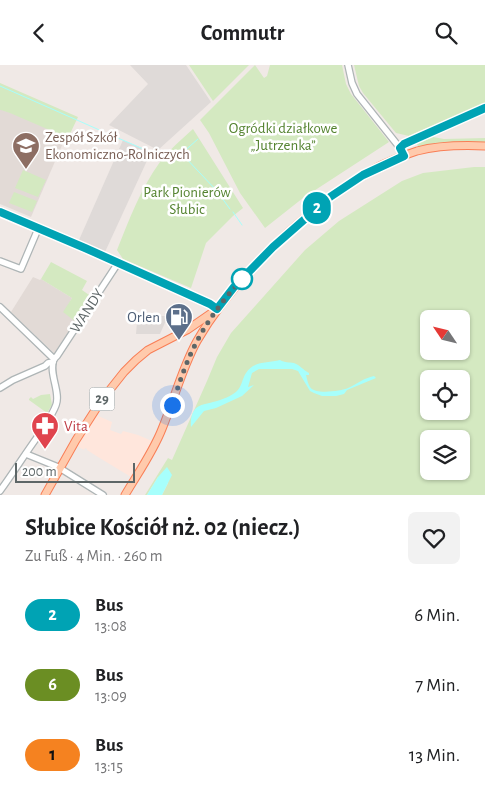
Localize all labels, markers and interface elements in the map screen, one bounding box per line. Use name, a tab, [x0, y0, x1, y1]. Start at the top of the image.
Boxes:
icon: back	[25, 19, 53, 47]
icon: search	[432, 19, 460, 47]
text: Commutr	[201, 22, 284, 44]
park label: Ogródki działkowe „Jutrzenka”	[229, 121, 337, 153]
place label: Zespół Szkół Ekonomiczno-Rolniczych	[45, 130, 190, 162]
school or university icon: Zespół Szkół Ekonomiczno-Rolniczych	[11, 131, 41, 170]
park label: Park Pionierów Słubic	[143, 185, 231, 217]
line badge: 2	[301, 192, 333, 224]
text: 2	[313, 199, 321, 217]
unlabelled marker	[231, 268, 253, 290]
street label: WANDY	[67, 286, 107, 336]
fuel station icon: Orlen	[164, 302, 194, 341]
place label: Orlen	[127, 310, 160, 325]
north arrow	[420, 310, 470, 360]
map controls	[420, 310, 470, 480]
button: locate	[420, 370, 470, 420]
road number: 29	[90, 387, 114, 411]
your location	[160, 393, 185, 418]
pharmacy icon: Vita	[30, 411, 60, 450]
place label: Vita	[64, 419, 88, 434]
button: layers	[420, 430, 470, 480]
scale bar	[15, 460, 135, 483]
text: 200 m	[22, 465, 57, 479]
button: heart	[408, 512, 460, 564]
text: Słubice Kościół nż. 02 (niecz.)	[25, 516, 301, 540]
text: Zu Fuß · 4 Min. · 260 m	[25, 548, 163, 564]
text: Bus	[95, 596, 123, 615]
text: 2	[48, 606, 57, 624]
text: 6 Min.	[414, 606, 460, 625]
text: 13:08	[95, 618, 127, 634]
text: Bus	[95, 666, 123, 685]
text: 6	[48, 676, 57, 694]
text: 7 Min.	[415, 676, 460, 695]
text: 13:09	[95, 688, 127, 704]
text: Bus	[95, 736, 123, 755]
text: 1	[49, 746, 56, 764]
text: 13 Min.	[409, 746, 460, 765]
text: 13:15	[95, 758, 123, 774]

